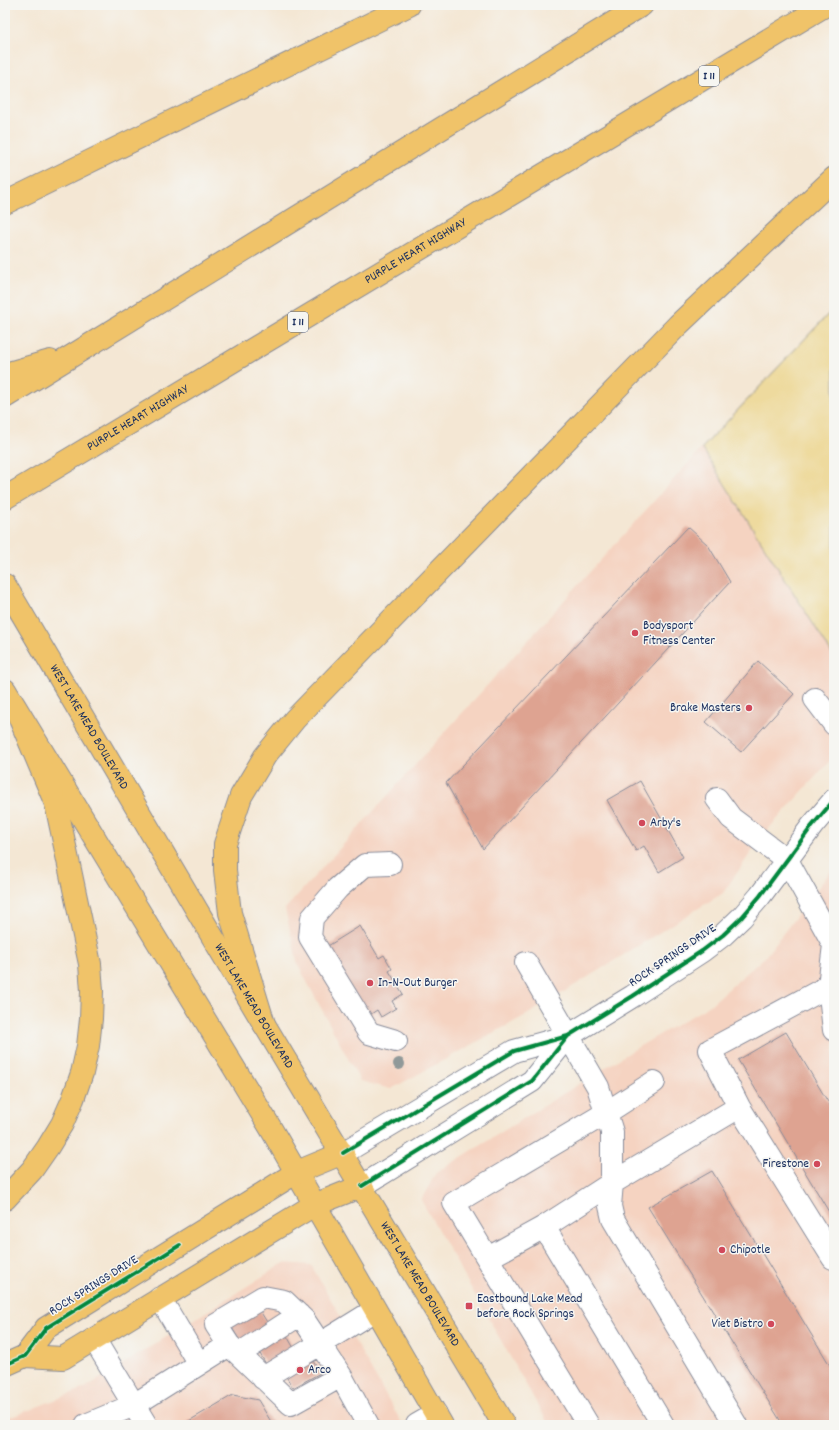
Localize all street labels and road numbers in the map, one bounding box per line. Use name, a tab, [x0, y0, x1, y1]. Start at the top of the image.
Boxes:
road number: I 11	[699, 66, 719, 86]
street label: PURPLE HEART HIGHWAY	[361, 213, 471, 289]
road number: I 11	[288, 312, 308, 332]
street label: PURPLE HEART HIGHWAY	[83, 380, 194, 456]
street label: WEST LAKE MEAD BOULEVARD	[44, 661, 133, 794]
street label: ROCK SPRINGS DRIVE	[625, 920, 721, 992]
street label: WEST LAKE MEAD BOULEVARD	[209, 940, 298, 1073]
street label: WEST LAKE MEAD BOULEVARD	[375, 1218, 465, 1351]
street label: ROCK SPRINGS DRIVE	[46, 1251, 142, 1321]

